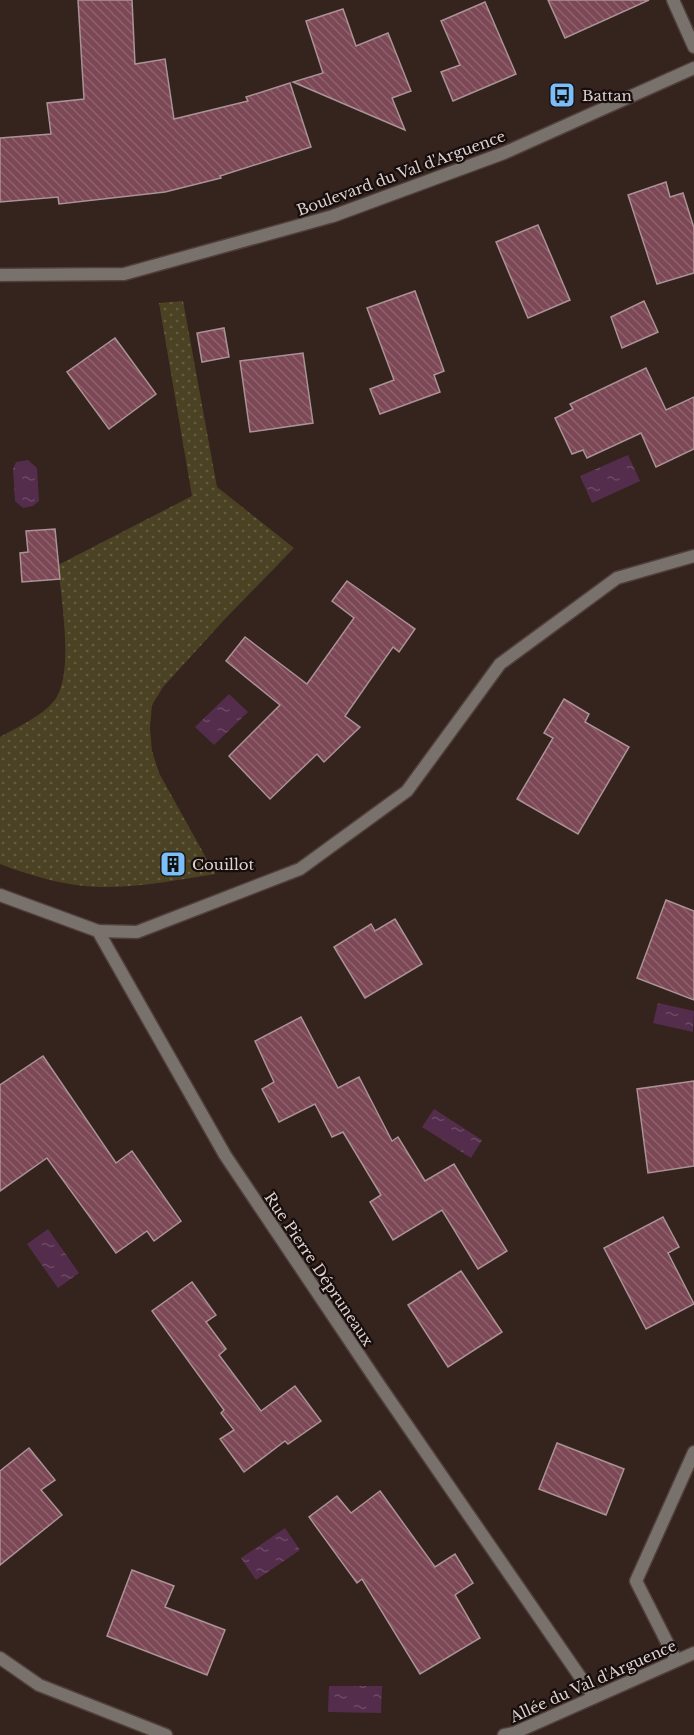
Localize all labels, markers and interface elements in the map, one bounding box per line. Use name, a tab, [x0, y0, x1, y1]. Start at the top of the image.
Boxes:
bus stop icon: Battan	[547, 80, 577, 110]
place label: Battan	[582, 86, 632, 105]
street label: Boulevard du Val d'Arguence	[294, 126, 508, 220]
building icon: Couillot	[158, 849, 188, 879]
place label: Couillot	[192, 855, 255, 874]
street label: Rue Pierre Dépruneaux	[260, 1188, 378, 1350]
street label: Allée du Val d'Arguence	[506, 1636, 679, 1727]

